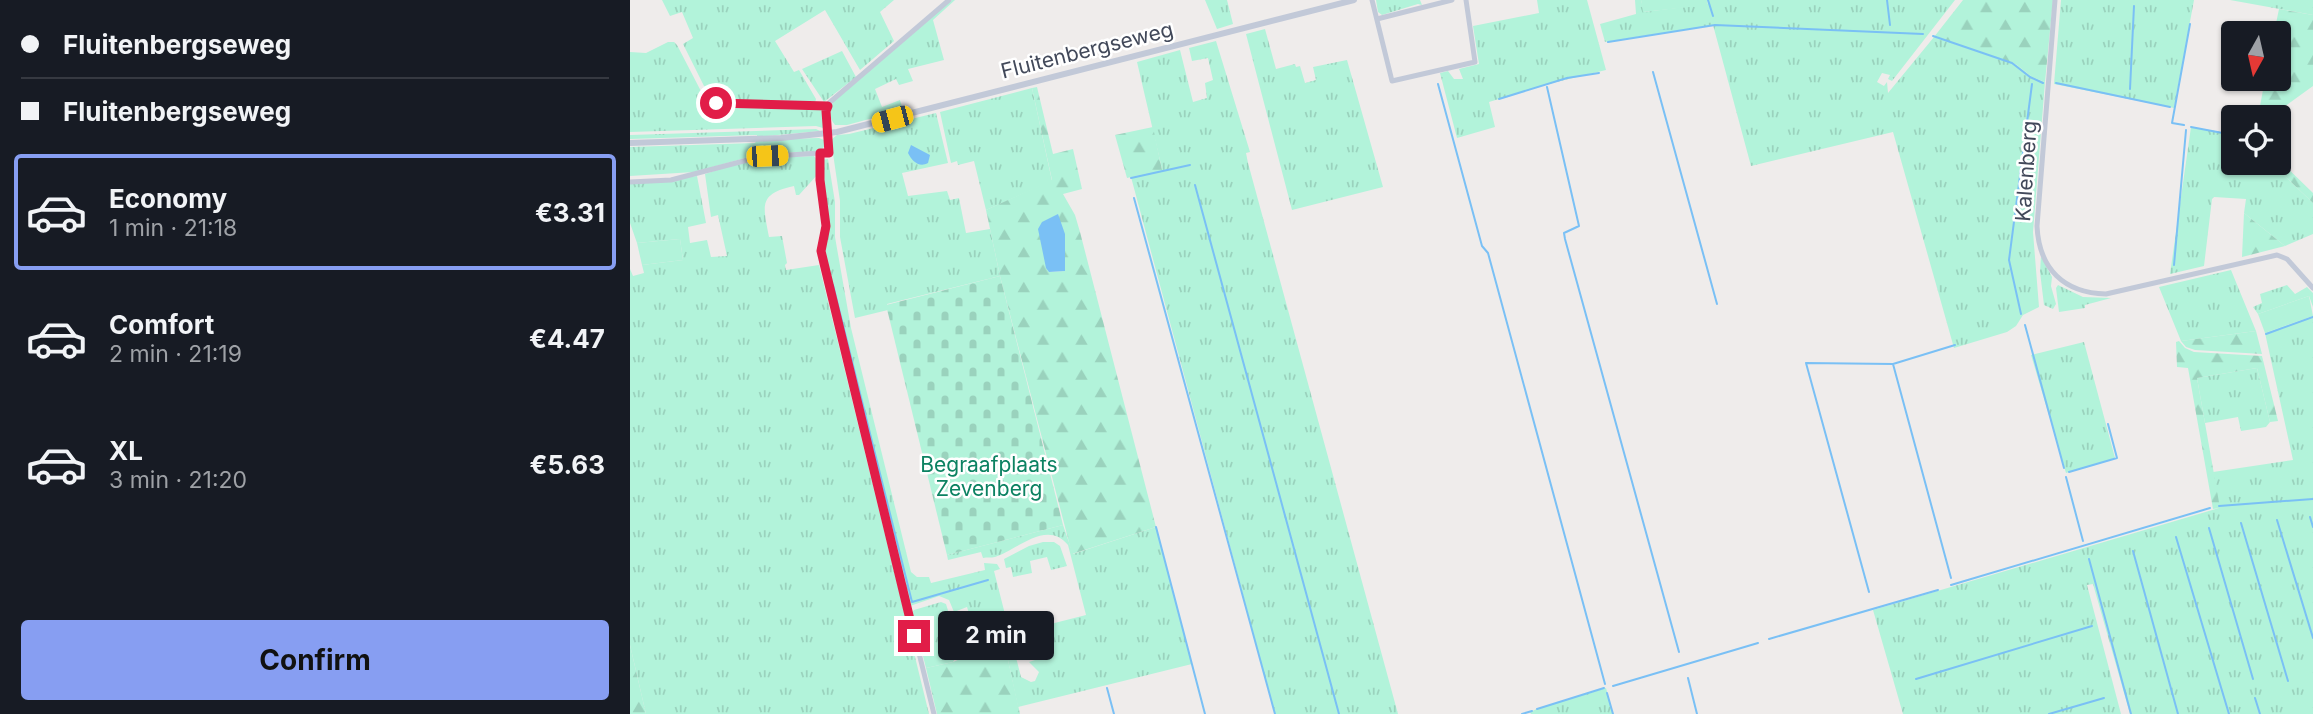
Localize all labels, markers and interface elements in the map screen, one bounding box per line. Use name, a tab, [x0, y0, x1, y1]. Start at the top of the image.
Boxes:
street label: Fluitenbergseweg	[998, 16, 1176, 84]
north arrow	[2221, 21, 2291, 91]
map controls	[2221, 21, 2291, 175]
text: Fluitenbergseweg	[63, 29, 291, 60]
route start	[700, 87, 732, 119]
text: Fluitenbergseweg	[63, 96, 291, 127]
car	[869, 103, 916, 135]
button: locate	[2221, 105, 2291, 175]
street label: Kalenberg	[2010, 120, 2042, 222]
car	[746, 145, 789, 167]
icon: car	[25, 181, 88, 244]
text: Economy	[109, 183, 227, 214]
text: €3.31	[535, 197, 605, 228]
text: 1 min · 21:18	[109, 214, 237, 242]
icon: car	[25, 307, 88, 370]
text: Comfort	[109, 309, 214, 340]
text: €4.47	[529, 323, 605, 354]
text: 2 min · 21:19	[109, 340, 242, 368]
icon: car	[25, 433, 88, 496]
text: XL	[109, 435, 143, 466]
text: €5.63	[530, 449, 605, 480]
park label: Begraafplaats Zevenberg	[920, 452, 1058, 501]
text: 3 min · 21:20	[109, 466, 247, 494]
callout: 2 min	[938, 612, 1054, 660]
button: Confirm	[21, 620, 609, 700]
route end	[898, 620, 930, 652]
text: 2 min	[965, 621, 1027, 649]

